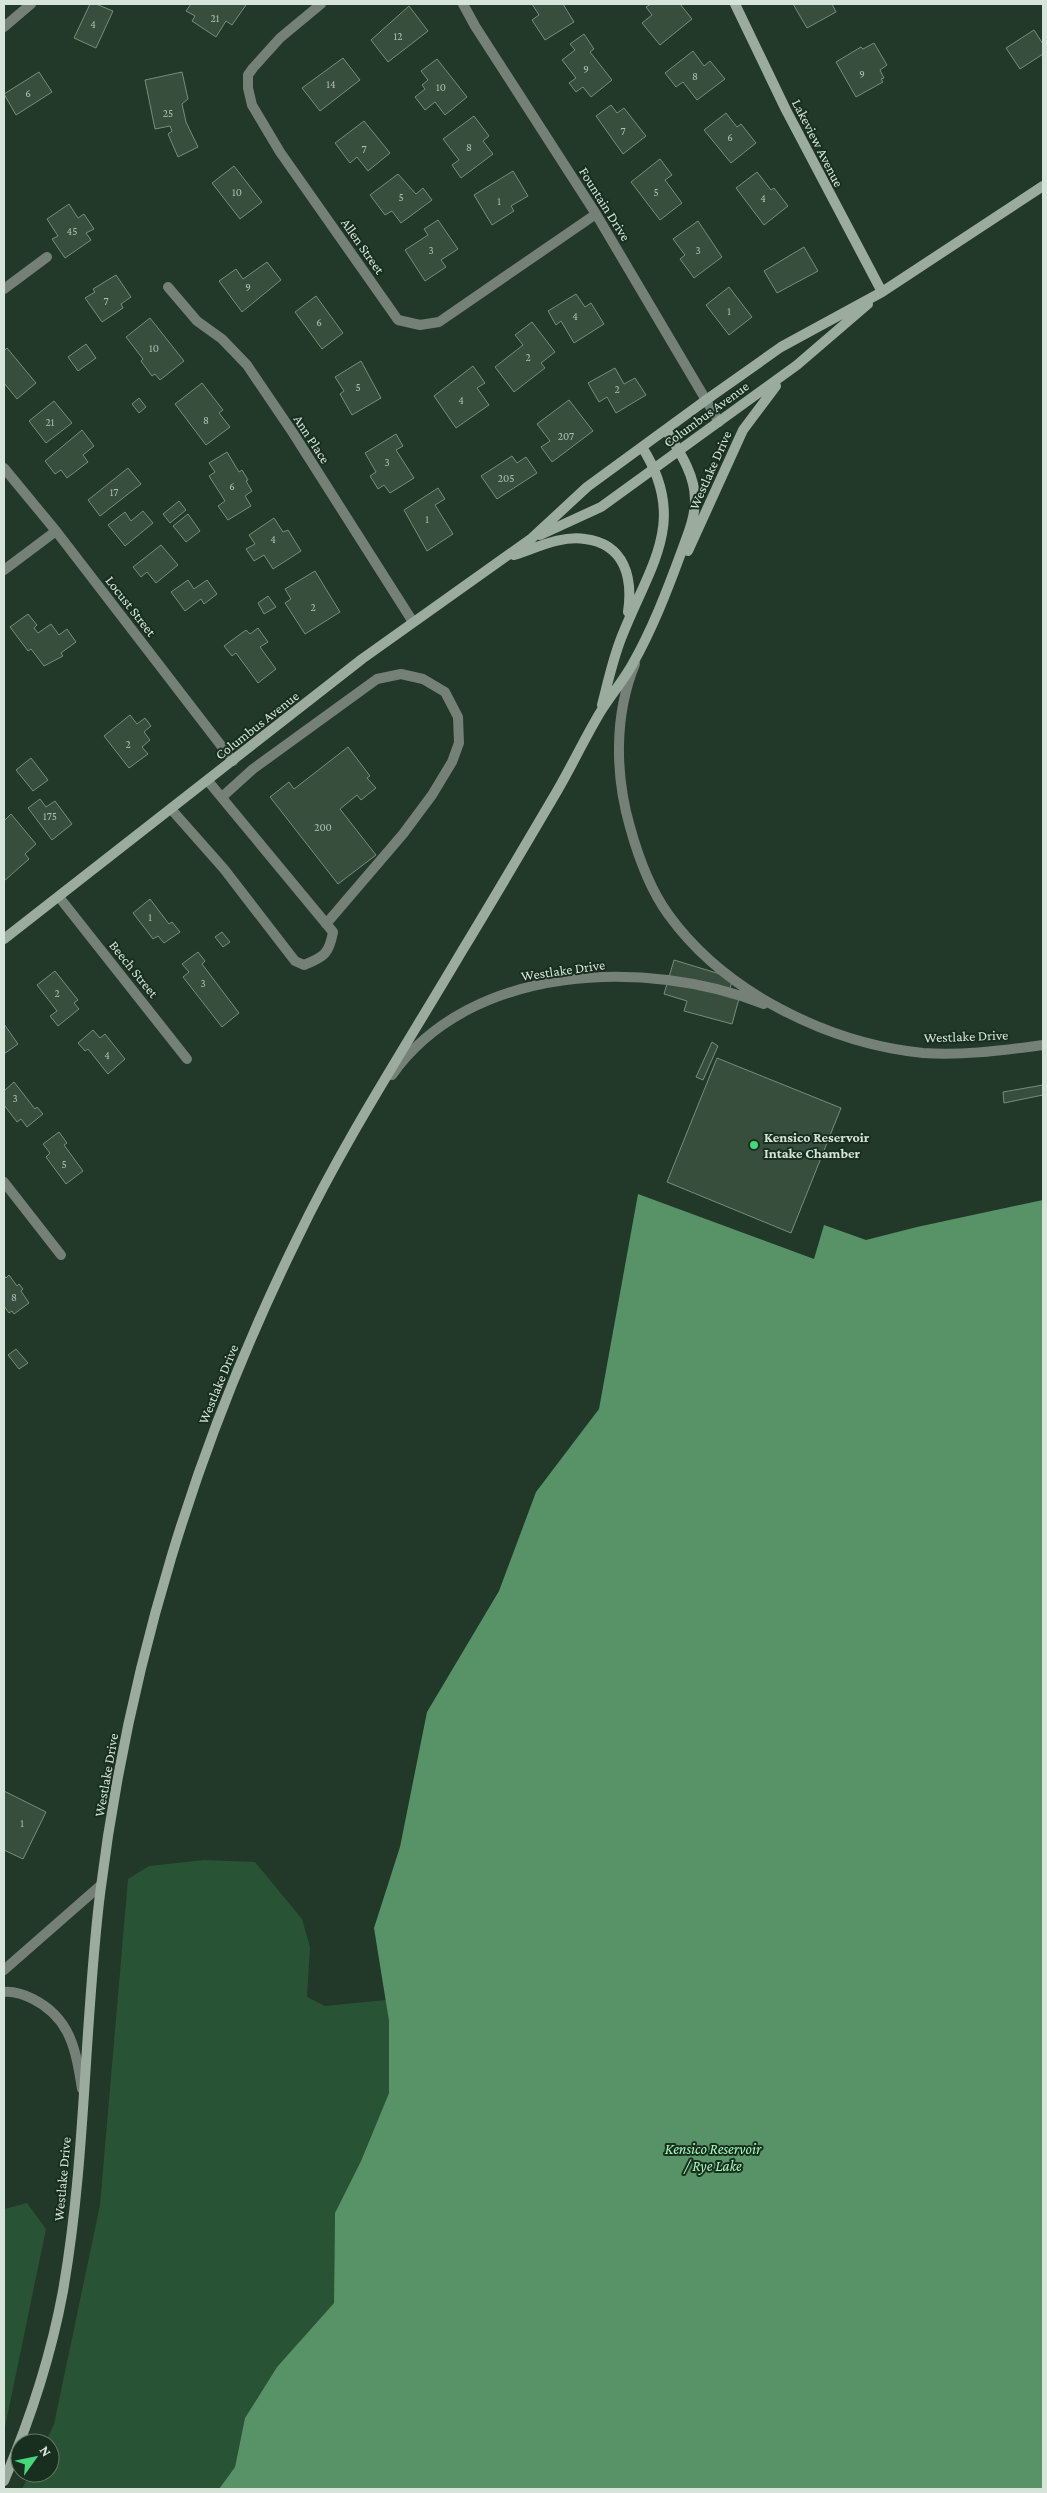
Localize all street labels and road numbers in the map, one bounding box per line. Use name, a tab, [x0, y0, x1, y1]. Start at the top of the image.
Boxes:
street label: Lakeview Avenue	[789, 96, 847, 190]
street label: Fountain Drive	[576, 164, 634, 244]
street label: Allen Street	[338, 215, 388, 277]
street label: Columbus Avenue	[660, 378, 752, 450]
street label: Ann Place	[290, 412, 334, 466]
street label: Westlake Drive	[686, 428, 734, 512]
street label: Locust Street	[102, 572, 160, 640]
street label: Columbus Avenue	[212, 687, 302, 763]
street label: Beech Street	[106, 937, 162, 1001]
street label: Westlake Drive	[520, 956, 606, 984]
street label: Westlake Drive	[923, 1027, 1009, 1045]
street label: Westlake Drive	[195, 1342, 241, 1426]
street label: Westlake Drive	[91, 1732, 121, 1818]
street label: Westlake Drive	[50, 2136, 74, 2222]

